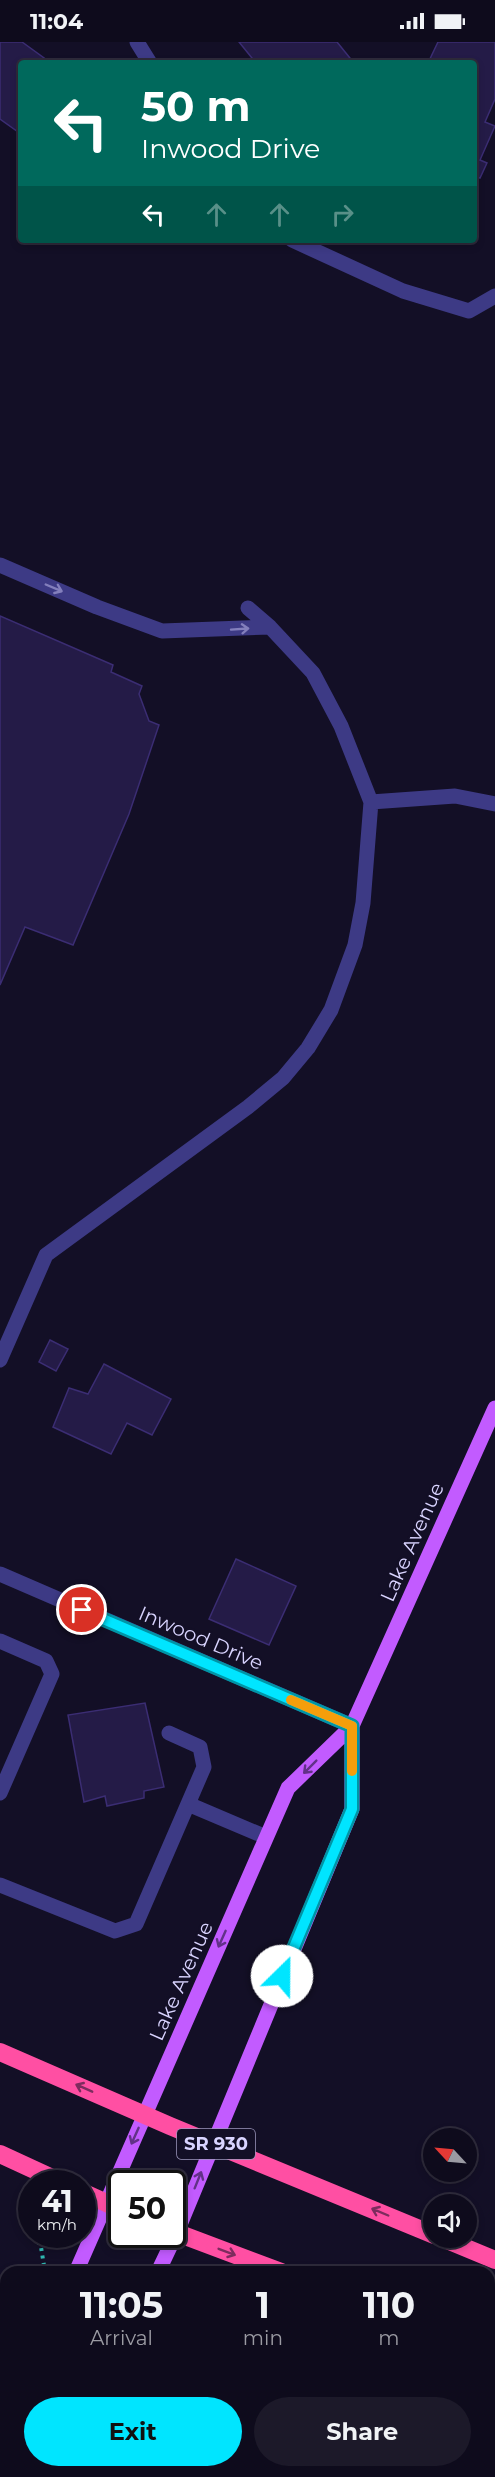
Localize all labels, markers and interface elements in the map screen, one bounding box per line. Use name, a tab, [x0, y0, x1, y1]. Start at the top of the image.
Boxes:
text: 11:04	[30, 8, 83, 35]
text: 50 m	[141, 80, 250, 132]
icon: left	[42, 84, 120, 162]
text: Inwood Drive	[141, 132, 320, 165]
icon: left	[137, 198, 170, 231]
icon: ahead	[200, 198, 233, 231]
icon: ahead	[263, 198, 296, 231]
icon: right	[326, 198, 359, 231]
one-way arrow	[44, 583, 62, 594]
one-way arrow	[230, 623, 250, 634]
street label: Lake Avenue	[375, 1479, 449, 1605]
pin	[56, 1584, 107, 1635]
icon: arrive	[65, 1593, 98, 1626]
street label: Inwood Drive	[135, 1601, 267, 1675]
one-way arrow	[303, 1759, 318, 1774]
street label: Lake Avenue	[144, 1918, 218, 2044]
one-way arrow	[216, 1929, 227, 1947]
position arrow	[250, 1944, 314, 2008]
one-way arrow	[75, 2082, 93, 2093]
one-way arrow	[129, 2127, 141, 2145]
north arrow	[423, 2128, 477, 2182]
map controls	[423, 2128, 477, 2248]
road number: SR 930	[177, 2129, 255, 2159]
speed limit sign: 50	[108, 2170, 186, 2248]
one-way arrow	[193, 2172, 204, 2190]
text: 41	[41, 2183, 73, 2220]
button: sound	[423, 2194, 477, 2248]
one-way arrow	[371, 2206, 389, 2217]
text: km/h	[37, 2215, 77, 2234]
one-way arrow	[217, 2247, 235, 2258]
text: 11:05	[80, 2283, 163, 2327]
text: 1	[256, 2283, 270, 2327]
text: 110	[363, 2283, 415, 2327]
text: Arrival	[90, 2326, 153, 2350]
text: min	[243, 2326, 283, 2350]
text: m	[378, 2326, 400, 2350]
button: Exit	[24, 2397, 242, 2466]
button: Share	[254, 2397, 471, 2466]

